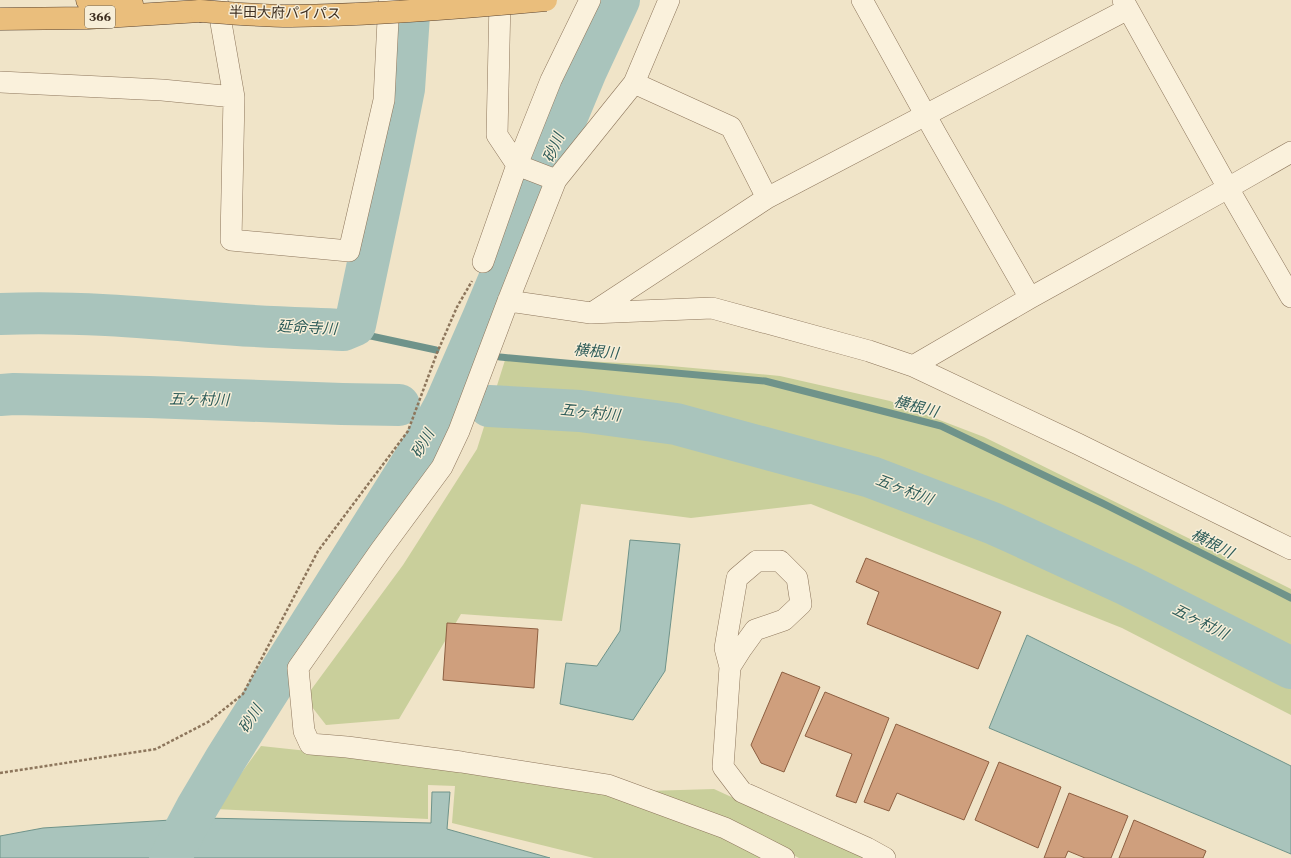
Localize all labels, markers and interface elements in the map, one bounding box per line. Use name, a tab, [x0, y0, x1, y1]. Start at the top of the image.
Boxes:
street label: 半田大府パイパス	[229, 2, 341, 24]
road number: 366	[85, 6, 115, 28]
water label: 砂川	[538, 128, 571, 166]
water label: 延命寺川	[276, 315, 340, 341]
water label: 横根川	[573, 339, 621, 366]
water label: 五ヶ村川	[169, 388, 231, 412]
water label: 横根川	[891, 390, 943, 424]
water label: 五ヶ村川	[559, 398, 623, 428]
water label: 砂川	[406, 424, 441, 463]
water label: 五ヶ村川	[872, 469, 938, 512]
water label: 横根川	[1187, 524, 1239, 565]
water label: 五ヶ村川	[1168, 598, 1234, 647]
water label: 砂川	[233, 698, 270, 738]

